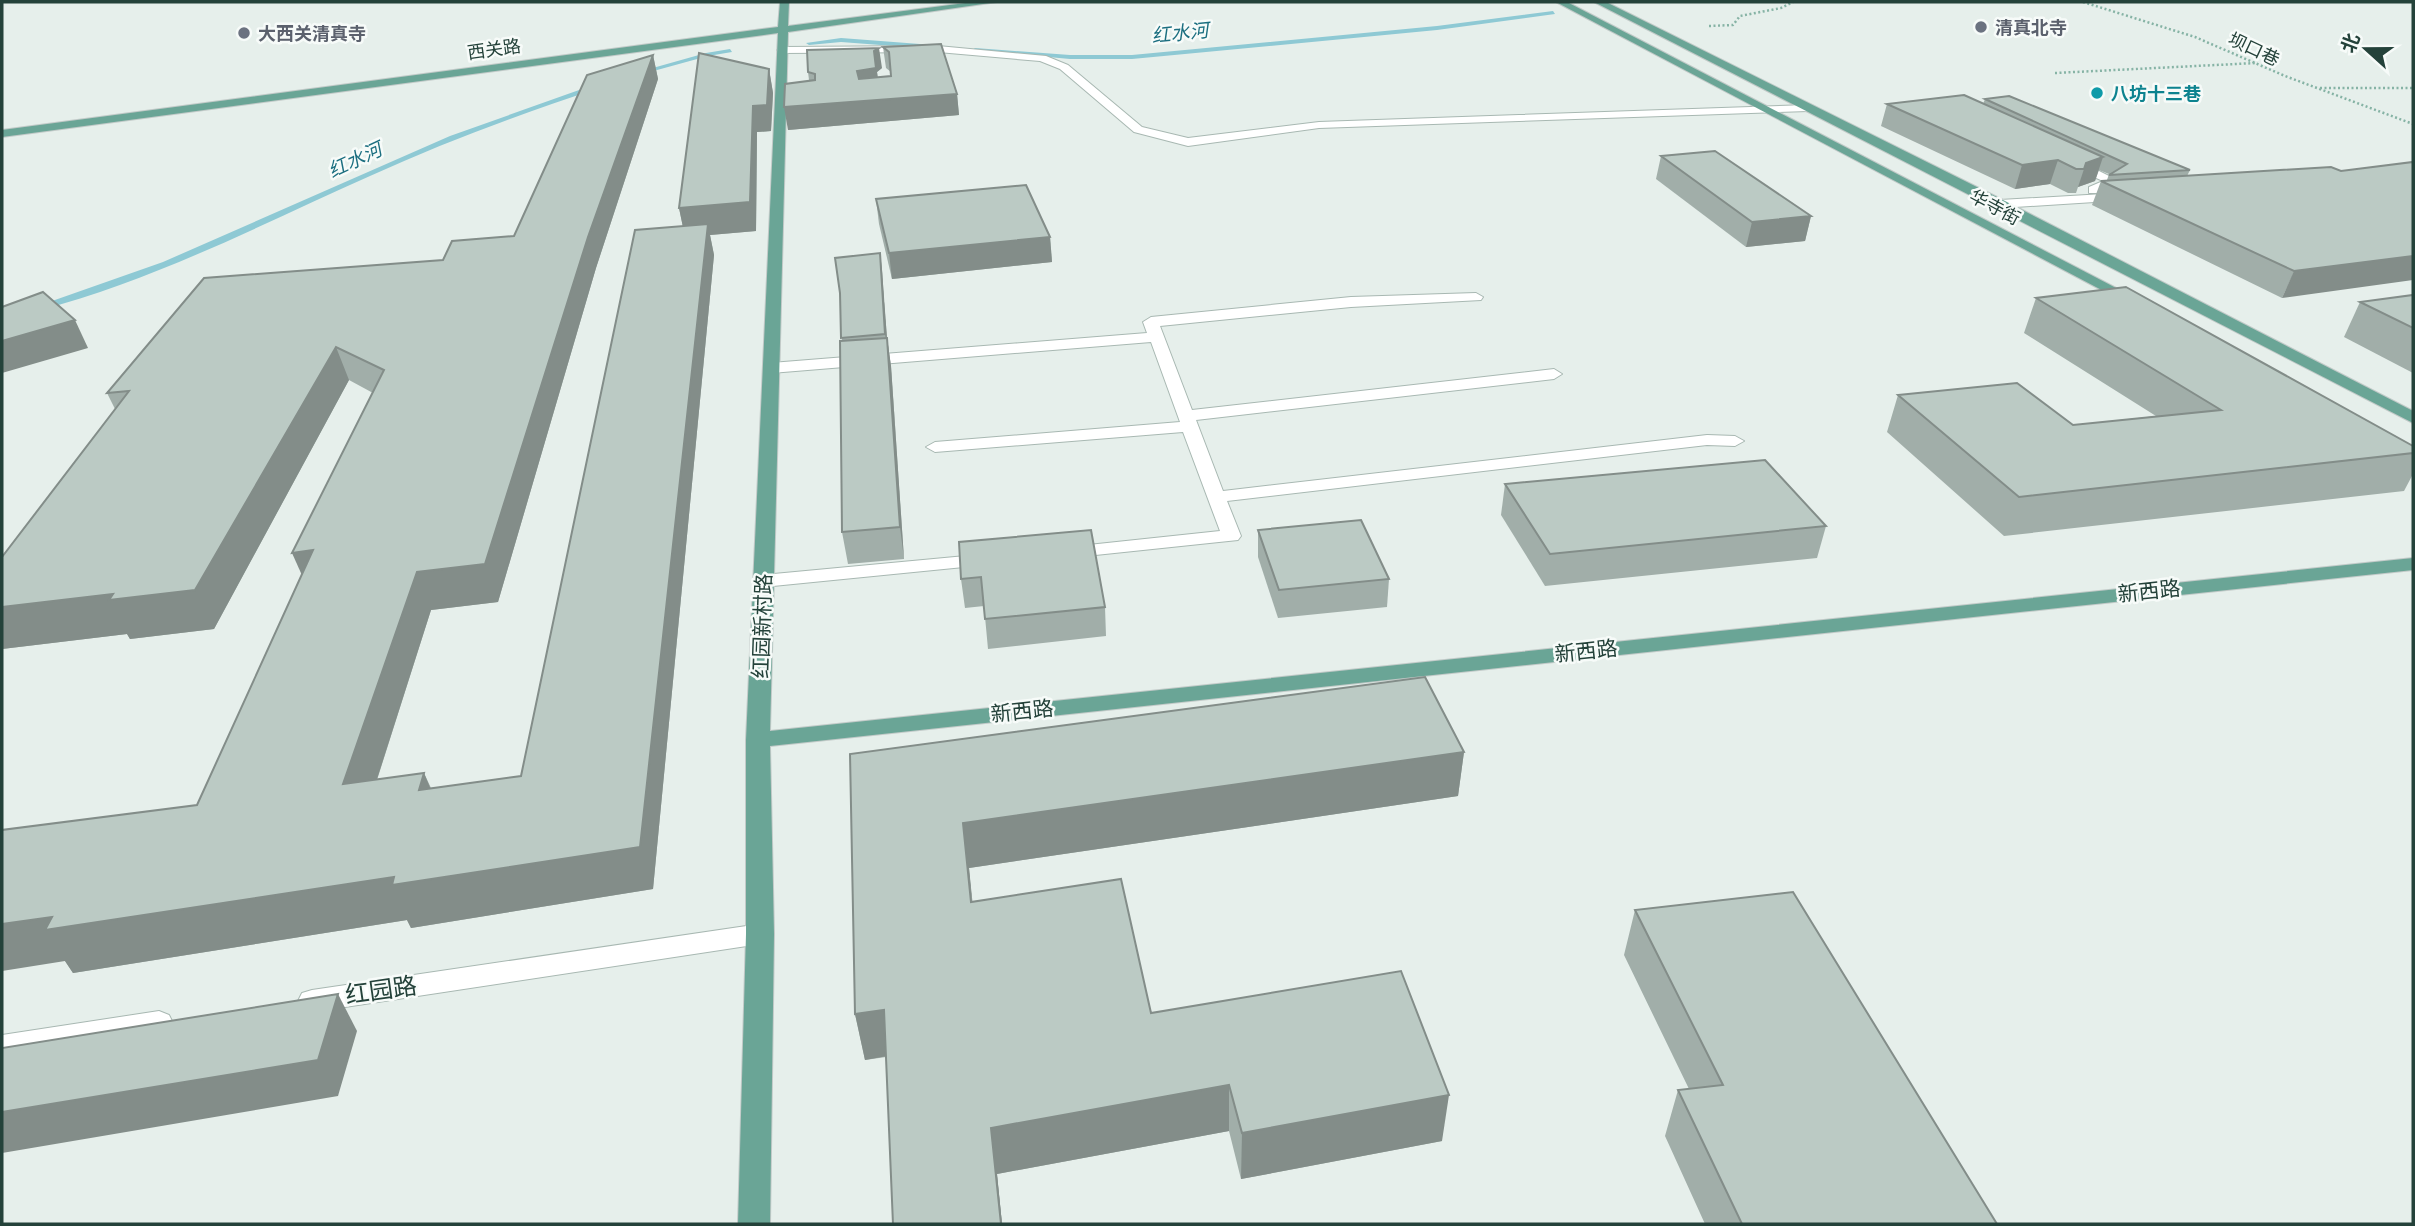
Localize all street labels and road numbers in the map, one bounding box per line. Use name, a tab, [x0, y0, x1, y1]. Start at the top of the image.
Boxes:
street label: 坝口巷	[2225, 27, 2283, 71]
street label: 西关路	[466, 34, 522, 64]
street label: 华寺街	[1966, 184, 2024, 230]
street label: 红园新村路	[747, 573, 777, 679]
street label: 新西路	[2116, 574, 2182, 608]
street label: 新西路	[1553, 634, 1619, 668]
street label: 新西路	[989, 694, 1055, 728]
street label: 红园路	[343, 970, 419, 1010]

